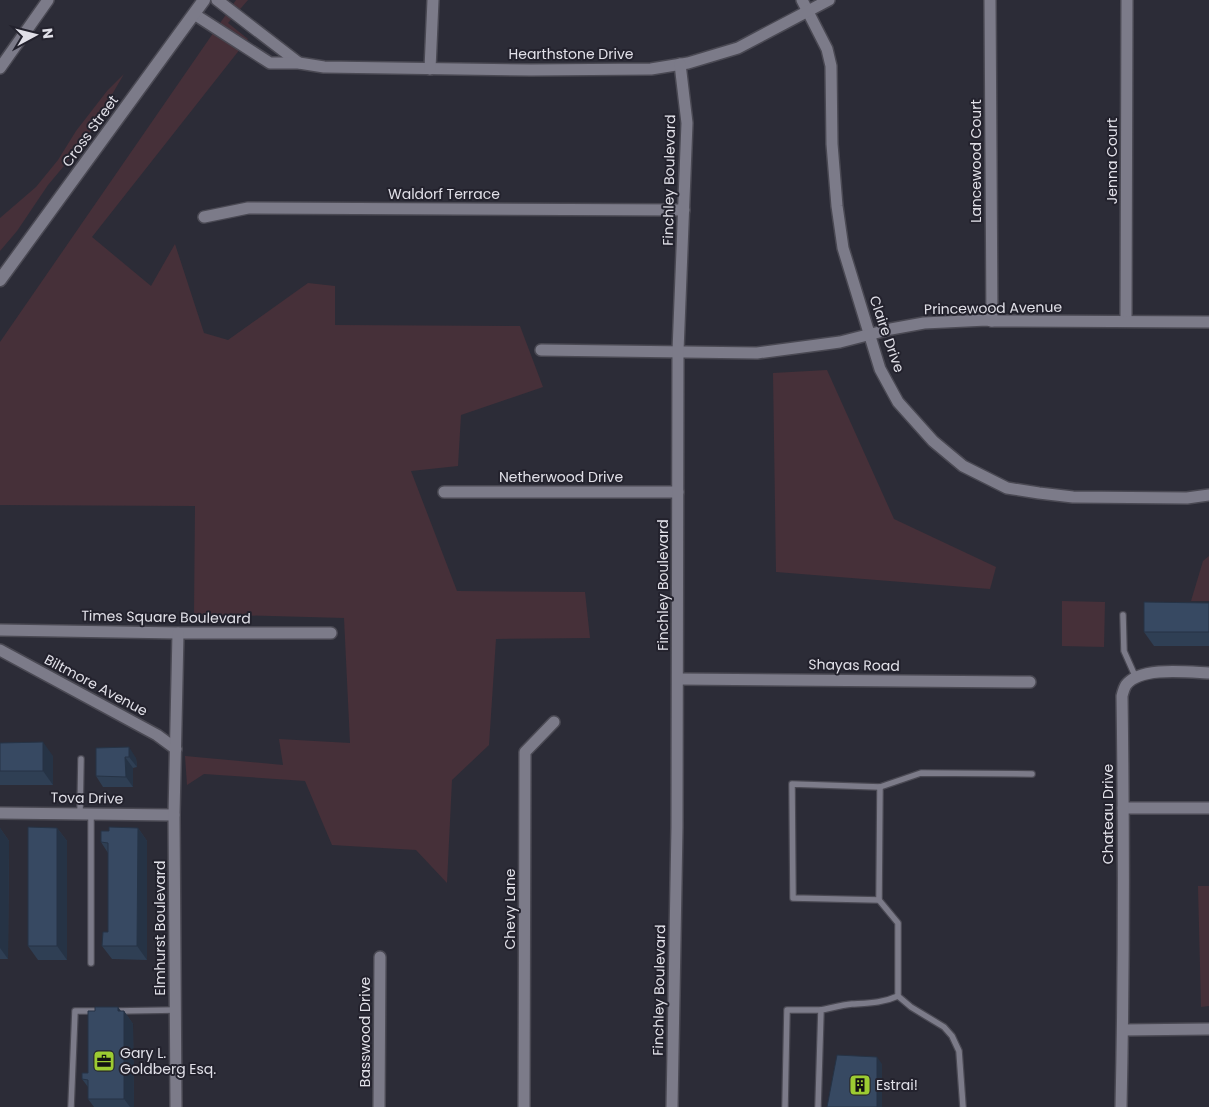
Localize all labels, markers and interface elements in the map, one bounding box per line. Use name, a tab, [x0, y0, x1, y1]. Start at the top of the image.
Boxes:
north arrow	[10, 10, 60, 60]
text: N	[37, 27, 58, 40]
street label: Hearthstone Drive	[509, 44, 634, 64]
street label: Cross Street	[57, 91, 123, 171]
street label: Lancewood Court	[966, 99, 986, 223]
street label: Finchley Boulevard	[658, 114, 680, 246]
street label: Jenna Court	[1102, 118, 1122, 204]
street label: Waldorf Terrace	[388, 184, 500, 204]
street label: Claire Drive	[865, 293, 910, 375]
street label: Princewood Avenue	[924, 297, 1063, 319]
street label: Netherwood Drive	[499, 467, 623, 487]
street label: Finchley Boulevard	[653, 519, 673, 651]
street label: Times Square Boulevard	[81, 606, 251, 628]
street label: Biltmore Avenue	[41, 649, 151, 721]
street label: Shayas Road	[808, 654, 900, 676]
street label: Chateau Drive	[1098, 764, 1118, 864]
street label: Tova Drive	[50, 787, 124, 809]
street label: Elmhurst Boulevard	[150, 861, 170, 995]
street label: Chevy Lane	[500, 868, 520, 950]
street label: Finchley Boulevard	[648, 924, 670, 1056]
street label: Basswood Drive	[355, 977, 375, 1087]
place label: Gary L. Goldberg Esq.	[120, 1043, 216, 1079]
office icon: Gary L. Goldberg Esq.	[92, 1049, 116, 1073]
building icon: Estrai!	[848, 1073, 872, 1097]
place label: Estrai!	[876, 1075, 918, 1095]

